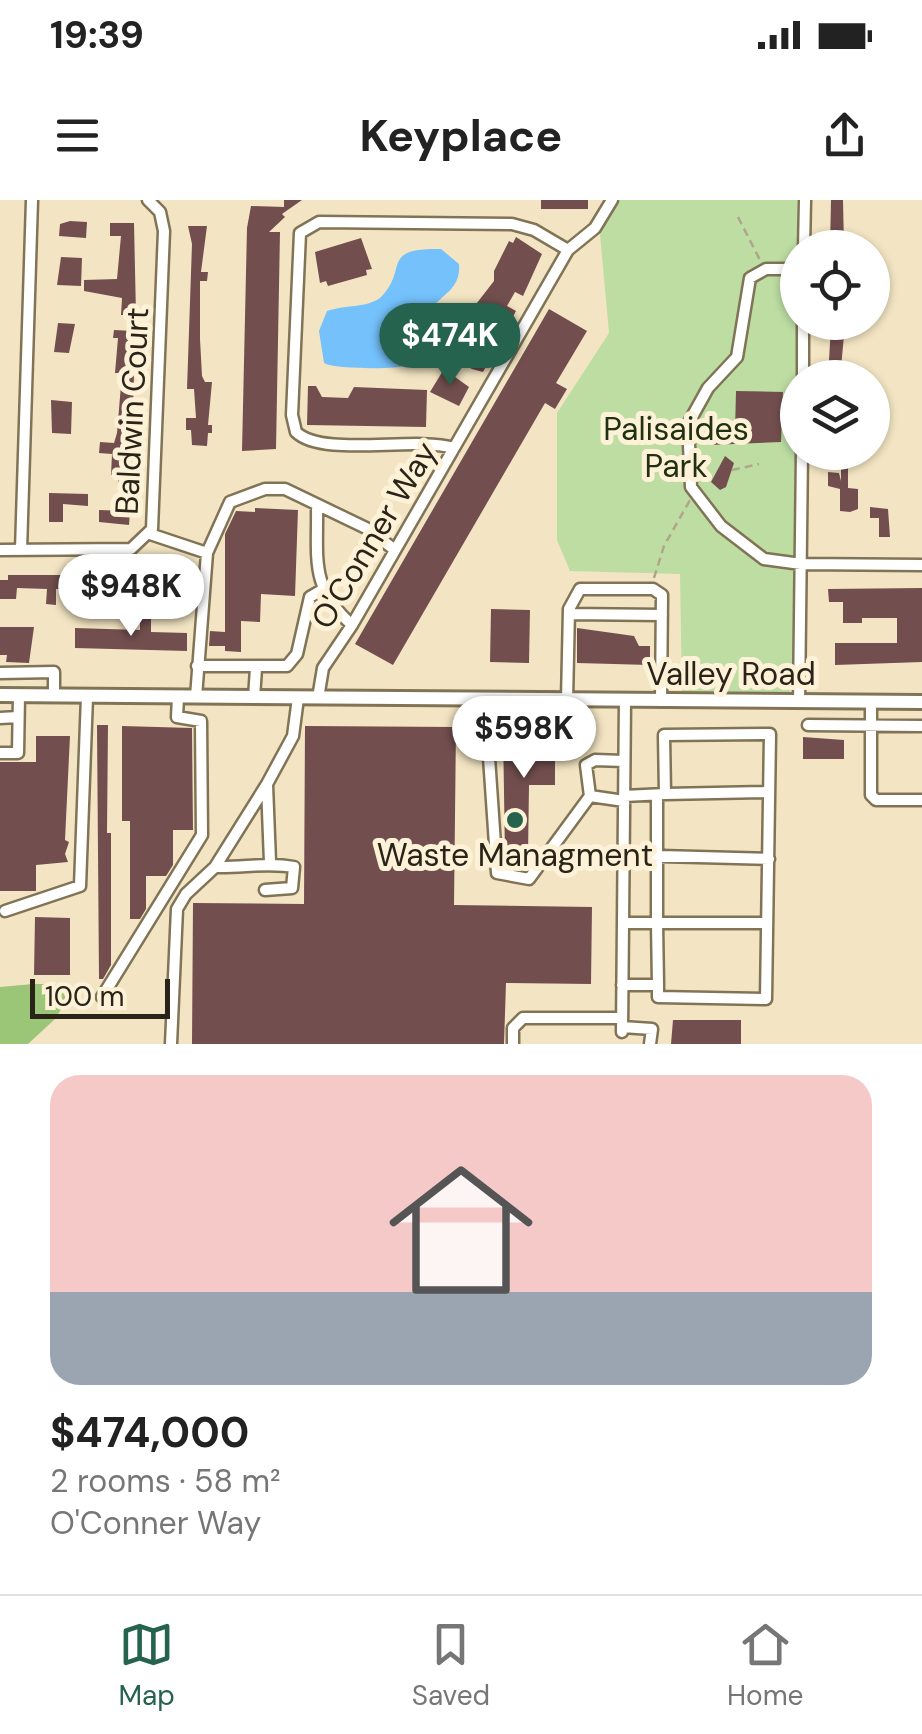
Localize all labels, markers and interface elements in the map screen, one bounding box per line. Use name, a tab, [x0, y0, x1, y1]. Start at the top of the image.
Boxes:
text: 19:39	[50, 10, 144, 60]
text: Keyplace	[360, 106, 562, 165]
icon: menu	[50, 108, 105, 163]
icon: share	[817, 108, 872, 163]
map controls	[780, 230, 890, 470]
button: locate	[780, 230, 890, 340]
pin: $474K	[380, 303, 520, 388]
street label: Baldwin Court	[106, 306, 158, 516]
text: $474K	[401, 314, 499, 356]
button: layers	[780, 360, 890, 470]
park label: Palisaides Park	[603, 408, 749, 487]
street label: O'Conner Way	[302, 434, 446, 636]
pin: $948K	[61, 554, 201, 639]
text: $948K	[80, 565, 182, 607]
street label: Valley Road	[646, 653, 816, 695]
pin: $598K	[454, 696, 594, 781]
text: $598K	[474, 707, 574, 749]
marker: Waste Managment	[504, 809, 526, 831]
place label: Waste Managment	[377, 834, 653, 876]
scale bar	[30, 974, 170, 1018]
text: 100 m	[45, 978, 124, 1015]
icon: home	[371, 1140, 551, 1320]
text: $474,000	[50, 1405, 249, 1460]
text: 2 rooms · 58 m²	[50, 1460, 281, 1502]
text: O'Conner Way	[50, 1502, 261, 1544]
tab: Map	[118, 1617, 175, 1714]
tab: Saved	[412, 1617, 490, 1714]
tab: Home	[727, 1617, 804, 1714]

